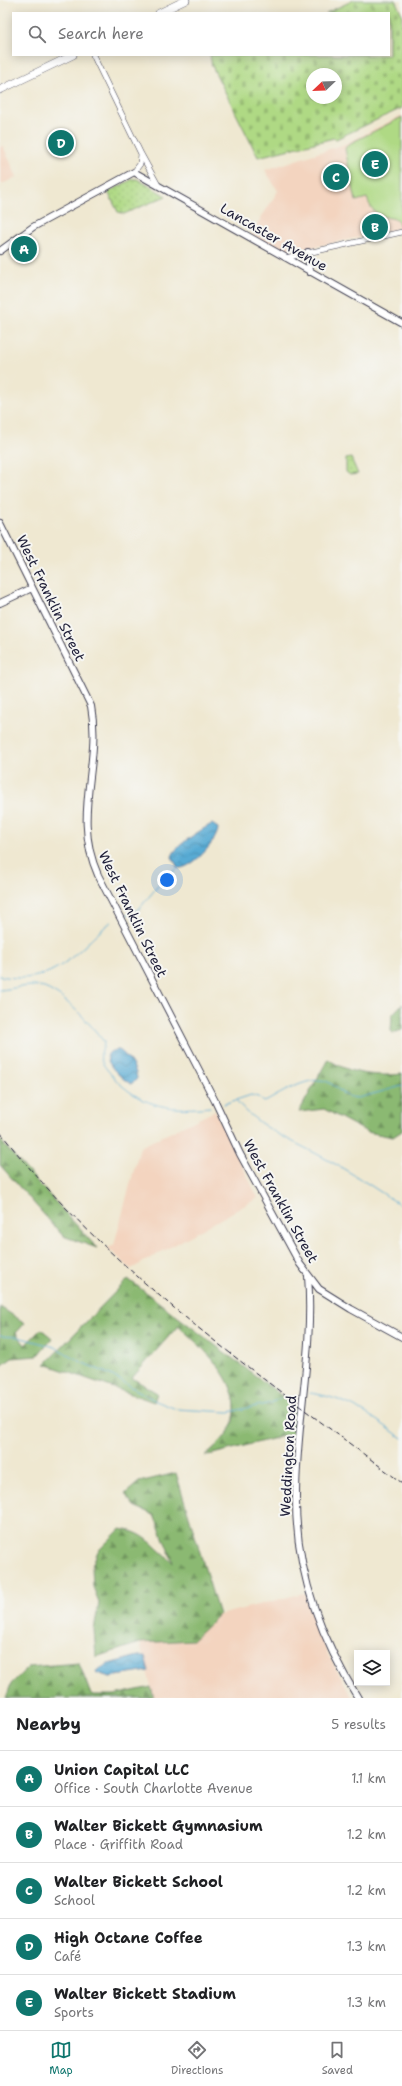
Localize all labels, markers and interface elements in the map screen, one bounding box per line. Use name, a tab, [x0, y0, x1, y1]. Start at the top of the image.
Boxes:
search box	[12, 12, 390, 56]
icon: search	[26, 23, 48, 45]
text: Search here	[58, 24, 144, 44]
north arrow	[306, 68, 342, 104]
pin: D	[48, 128, 74, 158]
pin: E	[362, 149, 388, 179]
pin: C	[323, 162, 349, 192]
street label: Lancaster Avenue	[217, 199, 331, 275]
pin: B	[362, 212, 388, 242]
pin: A	[11, 234, 37, 264]
street label: West Franklin Street	[13, 532, 89, 664]
street label: West Franklin Street	[95, 848, 171, 980]
your location	[157, 870, 177, 890]
street label: West Franklin Street	[240, 1136, 322, 1266]
street label: Weddington Road	[276, 1395, 300, 1517]
map controls	[354, 1650, 390, 1686]
button: layers	[354, 1650, 390, 1686]
text: Nearby	[16, 1713, 81, 1735]
text: 5 results	[331, 1716, 386, 1733]
text: Union Capital LLC	[54, 1760, 189, 1780]
text: A	[24, 1770, 34, 1787]
text: 1.1 km	[351, 1770, 386, 1787]
text: Office · South Charlotte Avenue	[54, 1780, 253, 1797]
text: Walter Bickett Gymnasium	[54, 1816, 263, 1836]
text: B	[25, 1826, 33, 1843]
text: 1.2 km	[347, 1826, 386, 1843]
text: Place · Griffith Road	[54, 1836, 183, 1853]
text: Walter Bickett School	[54, 1872, 223, 1892]
text: C	[25, 1882, 33, 1899]
text: 1.2 km	[347, 1882, 386, 1899]
text: School	[54, 1892, 95, 1909]
text: High Octane Coffee	[54, 1928, 203, 1948]
text: D	[24, 1938, 34, 1955]
text: 1.3 km	[347, 1938, 386, 1955]
text: Café	[54, 1948, 81, 1965]
text: Walter Bickett Stadium	[54, 1984, 236, 2004]
text: E	[25, 1994, 33, 2011]
text: 1.3 km	[347, 1994, 386, 2011]
text: Sports	[54, 2004, 94, 2021]
tab: Map	[49, 2039, 73, 2078]
tab: Directions	[171, 2039, 223, 2078]
tab: Saved	[322, 2039, 353, 2078]

